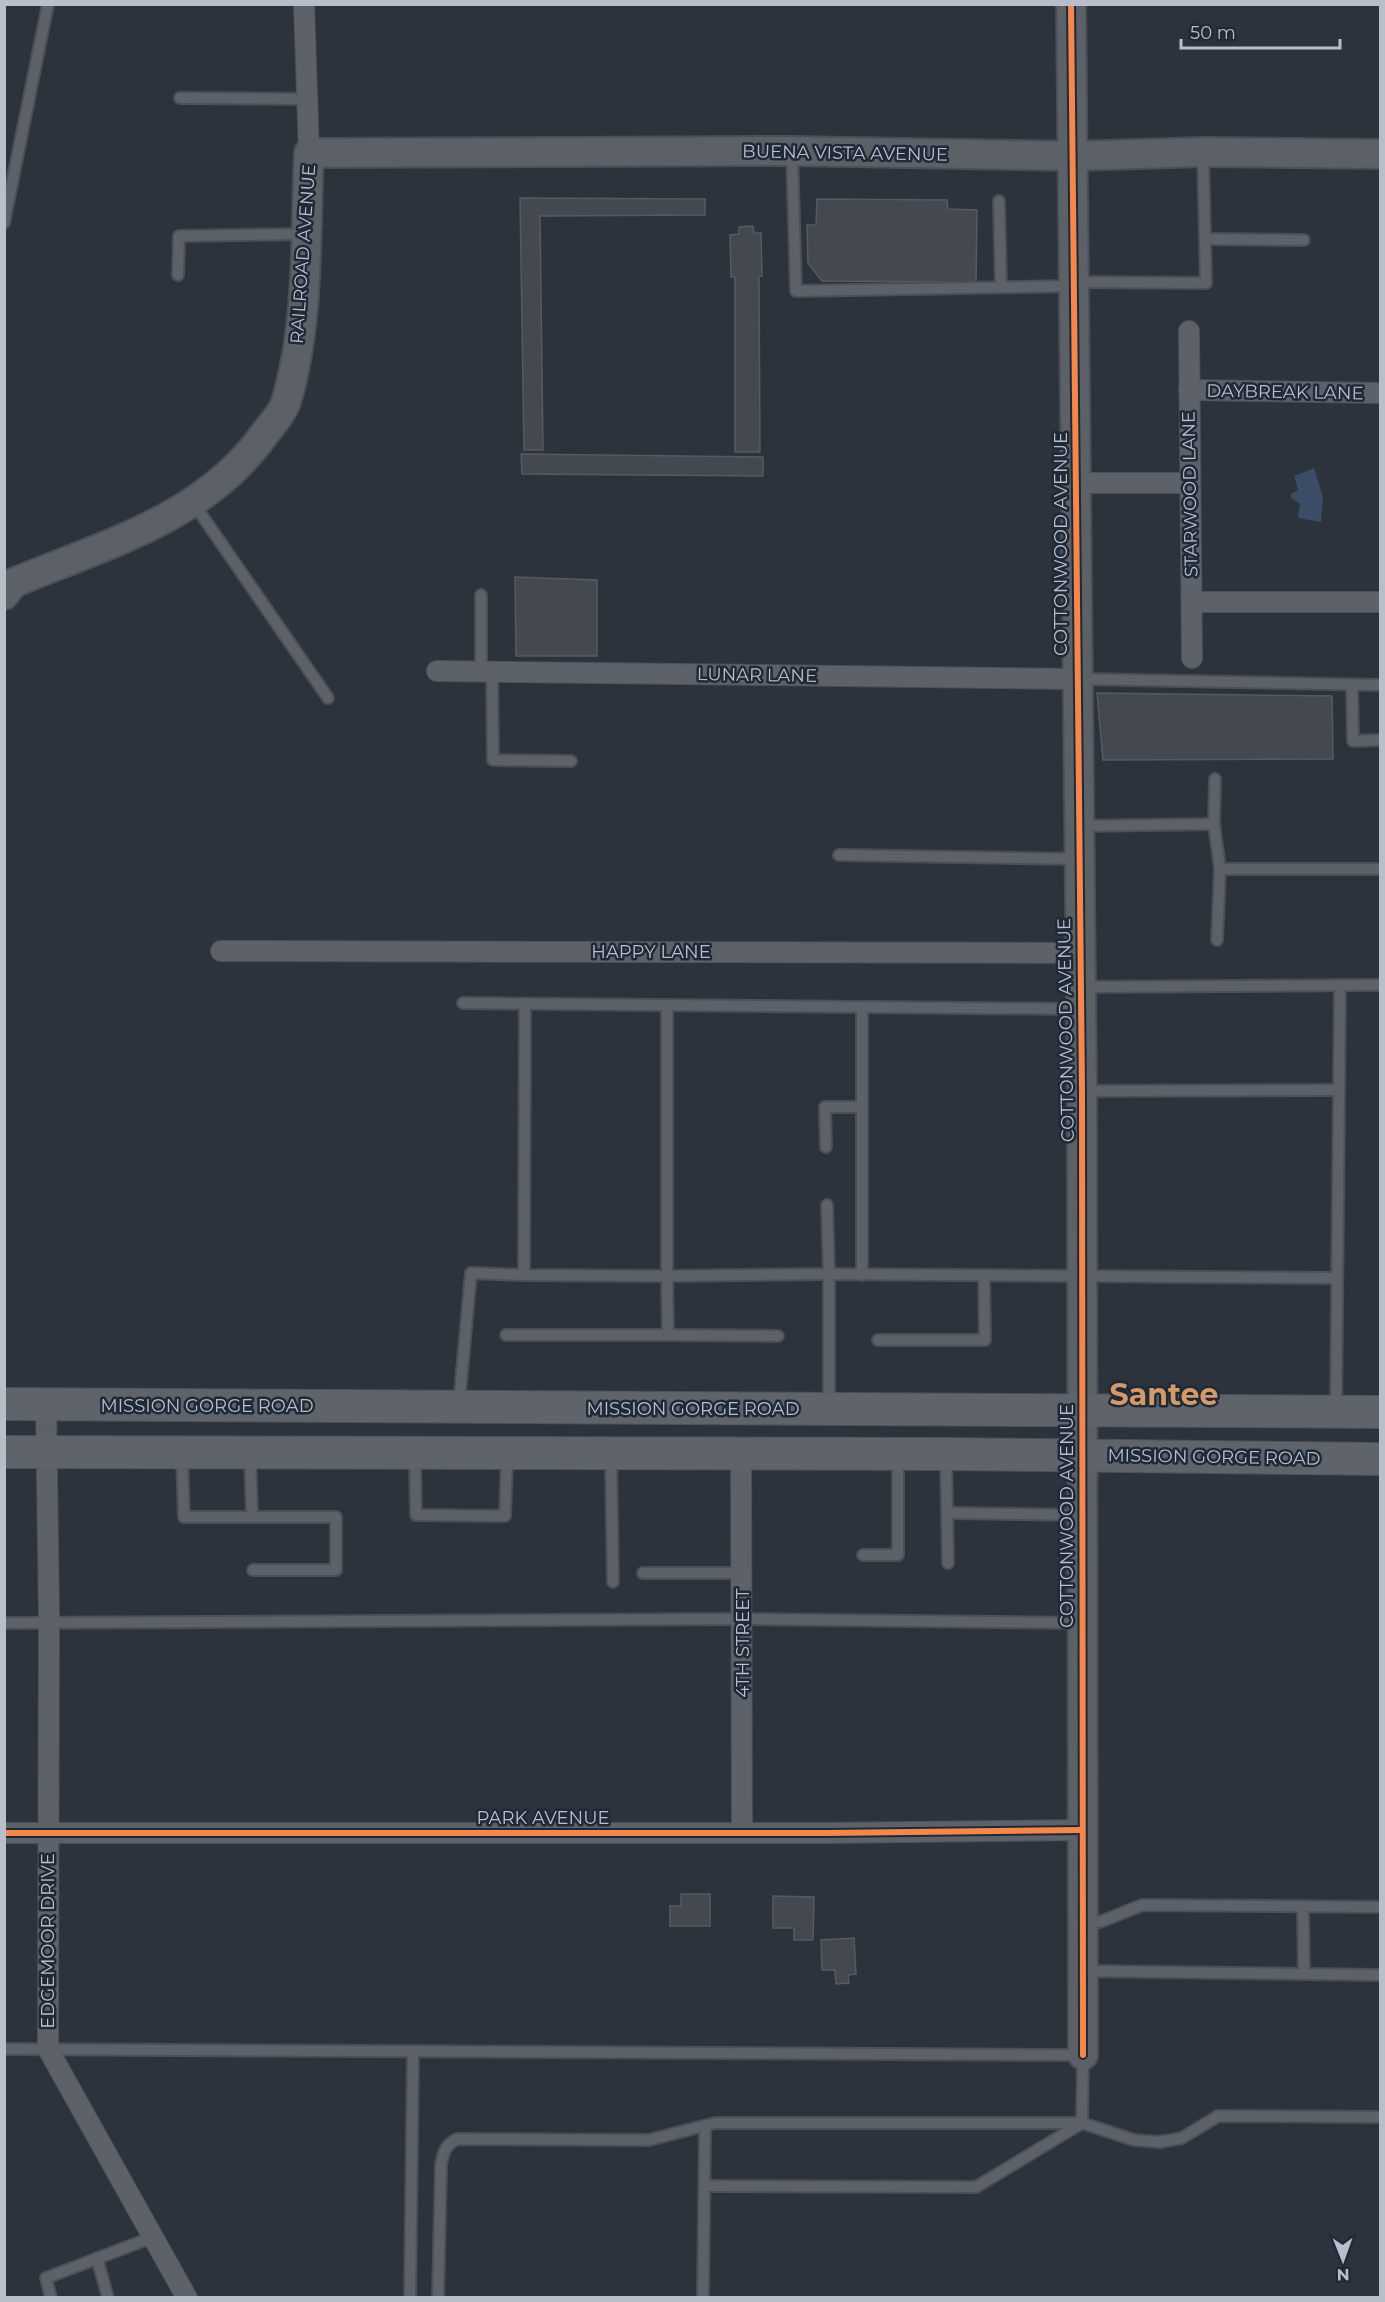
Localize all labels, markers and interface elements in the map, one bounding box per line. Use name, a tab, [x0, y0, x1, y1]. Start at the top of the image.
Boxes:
scale bar	[1181, 12, 1340, 50]
text: 50 m	[1190, 22, 1236, 44]
street label: BUENA VISTA AVENUE	[742, 140, 948, 166]
street label: RAILROAD AVENUE	[286, 163, 320, 345]
street label: DAYBREAK LANE	[1206, 380, 1364, 404]
street label: STARWOOD LANE	[1178, 411, 1202, 577]
street label: COTTONWOOD AVENUE	[1050, 432, 1072, 656]
street label: LUNAR LANE	[697, 663, 817, 687]
street label: COTTONWOOD AVENUE	[1053, 918, 1079, 1142]
street label: HAPPY LANE	[591, 941, 711, 963]
district label: Santee	[1110, 1376, 1218, 1413]
street label: MISSION GORGE ROAD	[100, 1395, 314, 1417]
street label: MISSION GORGE ROAD	[586, 1398, 800, 1420]
street label: COTTONWOOD AVENUE	[1056, 1404, 1078, 1628]
street label: MISSION GORGE ROAD	[1107, 1444, 1321, 1470]
street label: 4TH STREET	[732, 1588, 754, 1698]
street label: PARK AVENUE	[476, 1807, 610, 1829]
street label: EDGEMOOR DRIVE	[37, 1853, 59, 2029]
north arrow	[1313, 2230, 1373, 2290]
text: N	[1337, 2265, 1350, 2284]

